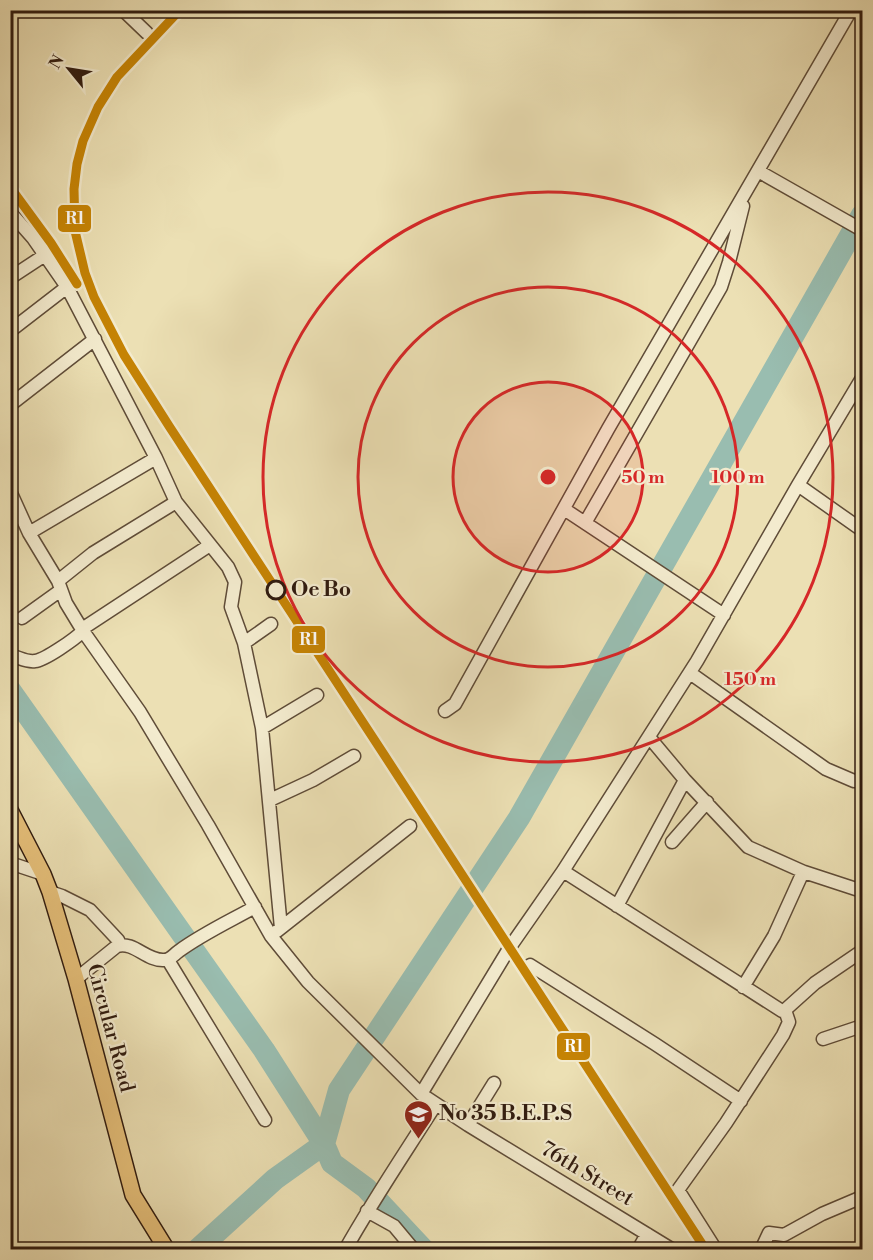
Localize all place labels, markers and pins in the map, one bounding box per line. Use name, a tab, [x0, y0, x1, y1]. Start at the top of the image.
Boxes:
centre of rings	[538, 467, 558, 487]
place label: Oe Bo	[291, 577, 351, 603]
marker: Oe Bo	[266, 580, 286, 600]
school or university icon: No 35 B.E.P.S	[402, 1098, 434, 1140]
place label: No 35 B.E.P.S	[439, 1101, 572, 1127]

